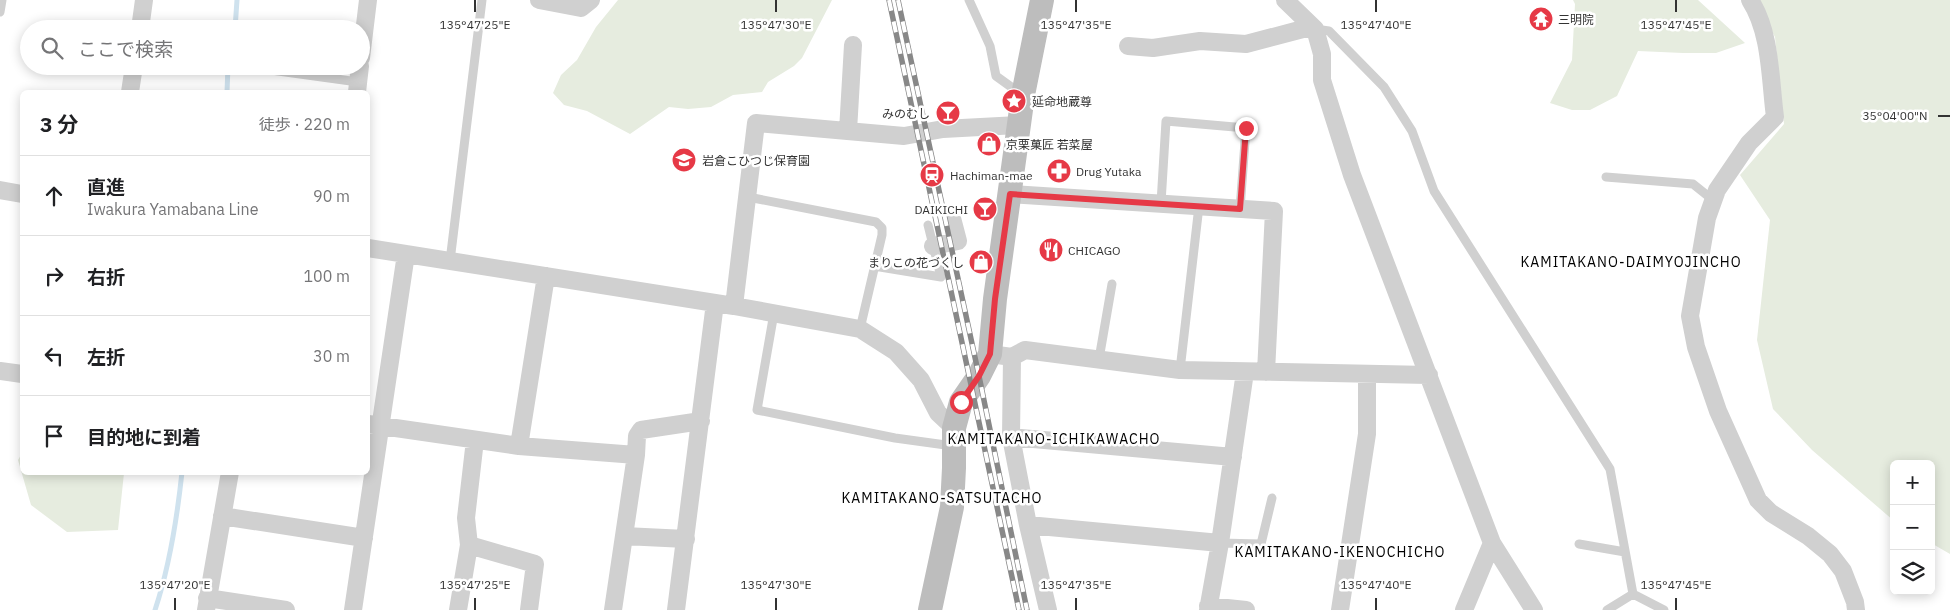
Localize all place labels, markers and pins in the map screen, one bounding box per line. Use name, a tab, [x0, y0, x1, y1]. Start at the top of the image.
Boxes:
temple icon: 三明院	[1528, 6, 1554, 32]
place label: 三明院	[1558, 12, 1594, 27]
place icon: 延命地蔵尊	[1001, 88, 1027, 114]
place label: 延命地蔵尊	[1032, 94, 1092, 109]
bar icon: みのむし	[935, 100, 961, 126]
place label: みのむし	[882, 106, 930, 121]
shop icon: 京栗菓匠 若菜屋	[976, 131, 1002, 157]
place label: 京栗菓匠 若菜屋	[1006, 137, 1093, 152]
school or university icon: 岩倉こひつじ保育園	[671, 147, 697, 173]
place label: 岩倉こひつじ保育園	[702, 153, 810, 168]
pharmacy icon: Drug Yutaka	[1046, 158, 1072, 184]
station icon: Hachiman-mae	[919, 162, 945, 188]
place label: Drug Yutaka	[1076, 164, 1142, 179]
place label: Hachiman-mae	[950, 168, 1033, 183]
bar icon: DAIKICHI	[972, 196, 998, 222]
place label: DAIKICHI	[914, 202, 968, 217]
restaurant icon: CHICAGO	[1038, 237, 1064, 263]
place label: CHICAGO	[1068, 243, 1121, 258]
shop icon: まりこの花づくし	[968, 249, 994, 275]
place label: まりこの花づくし	[868, 255, 964, 270]

